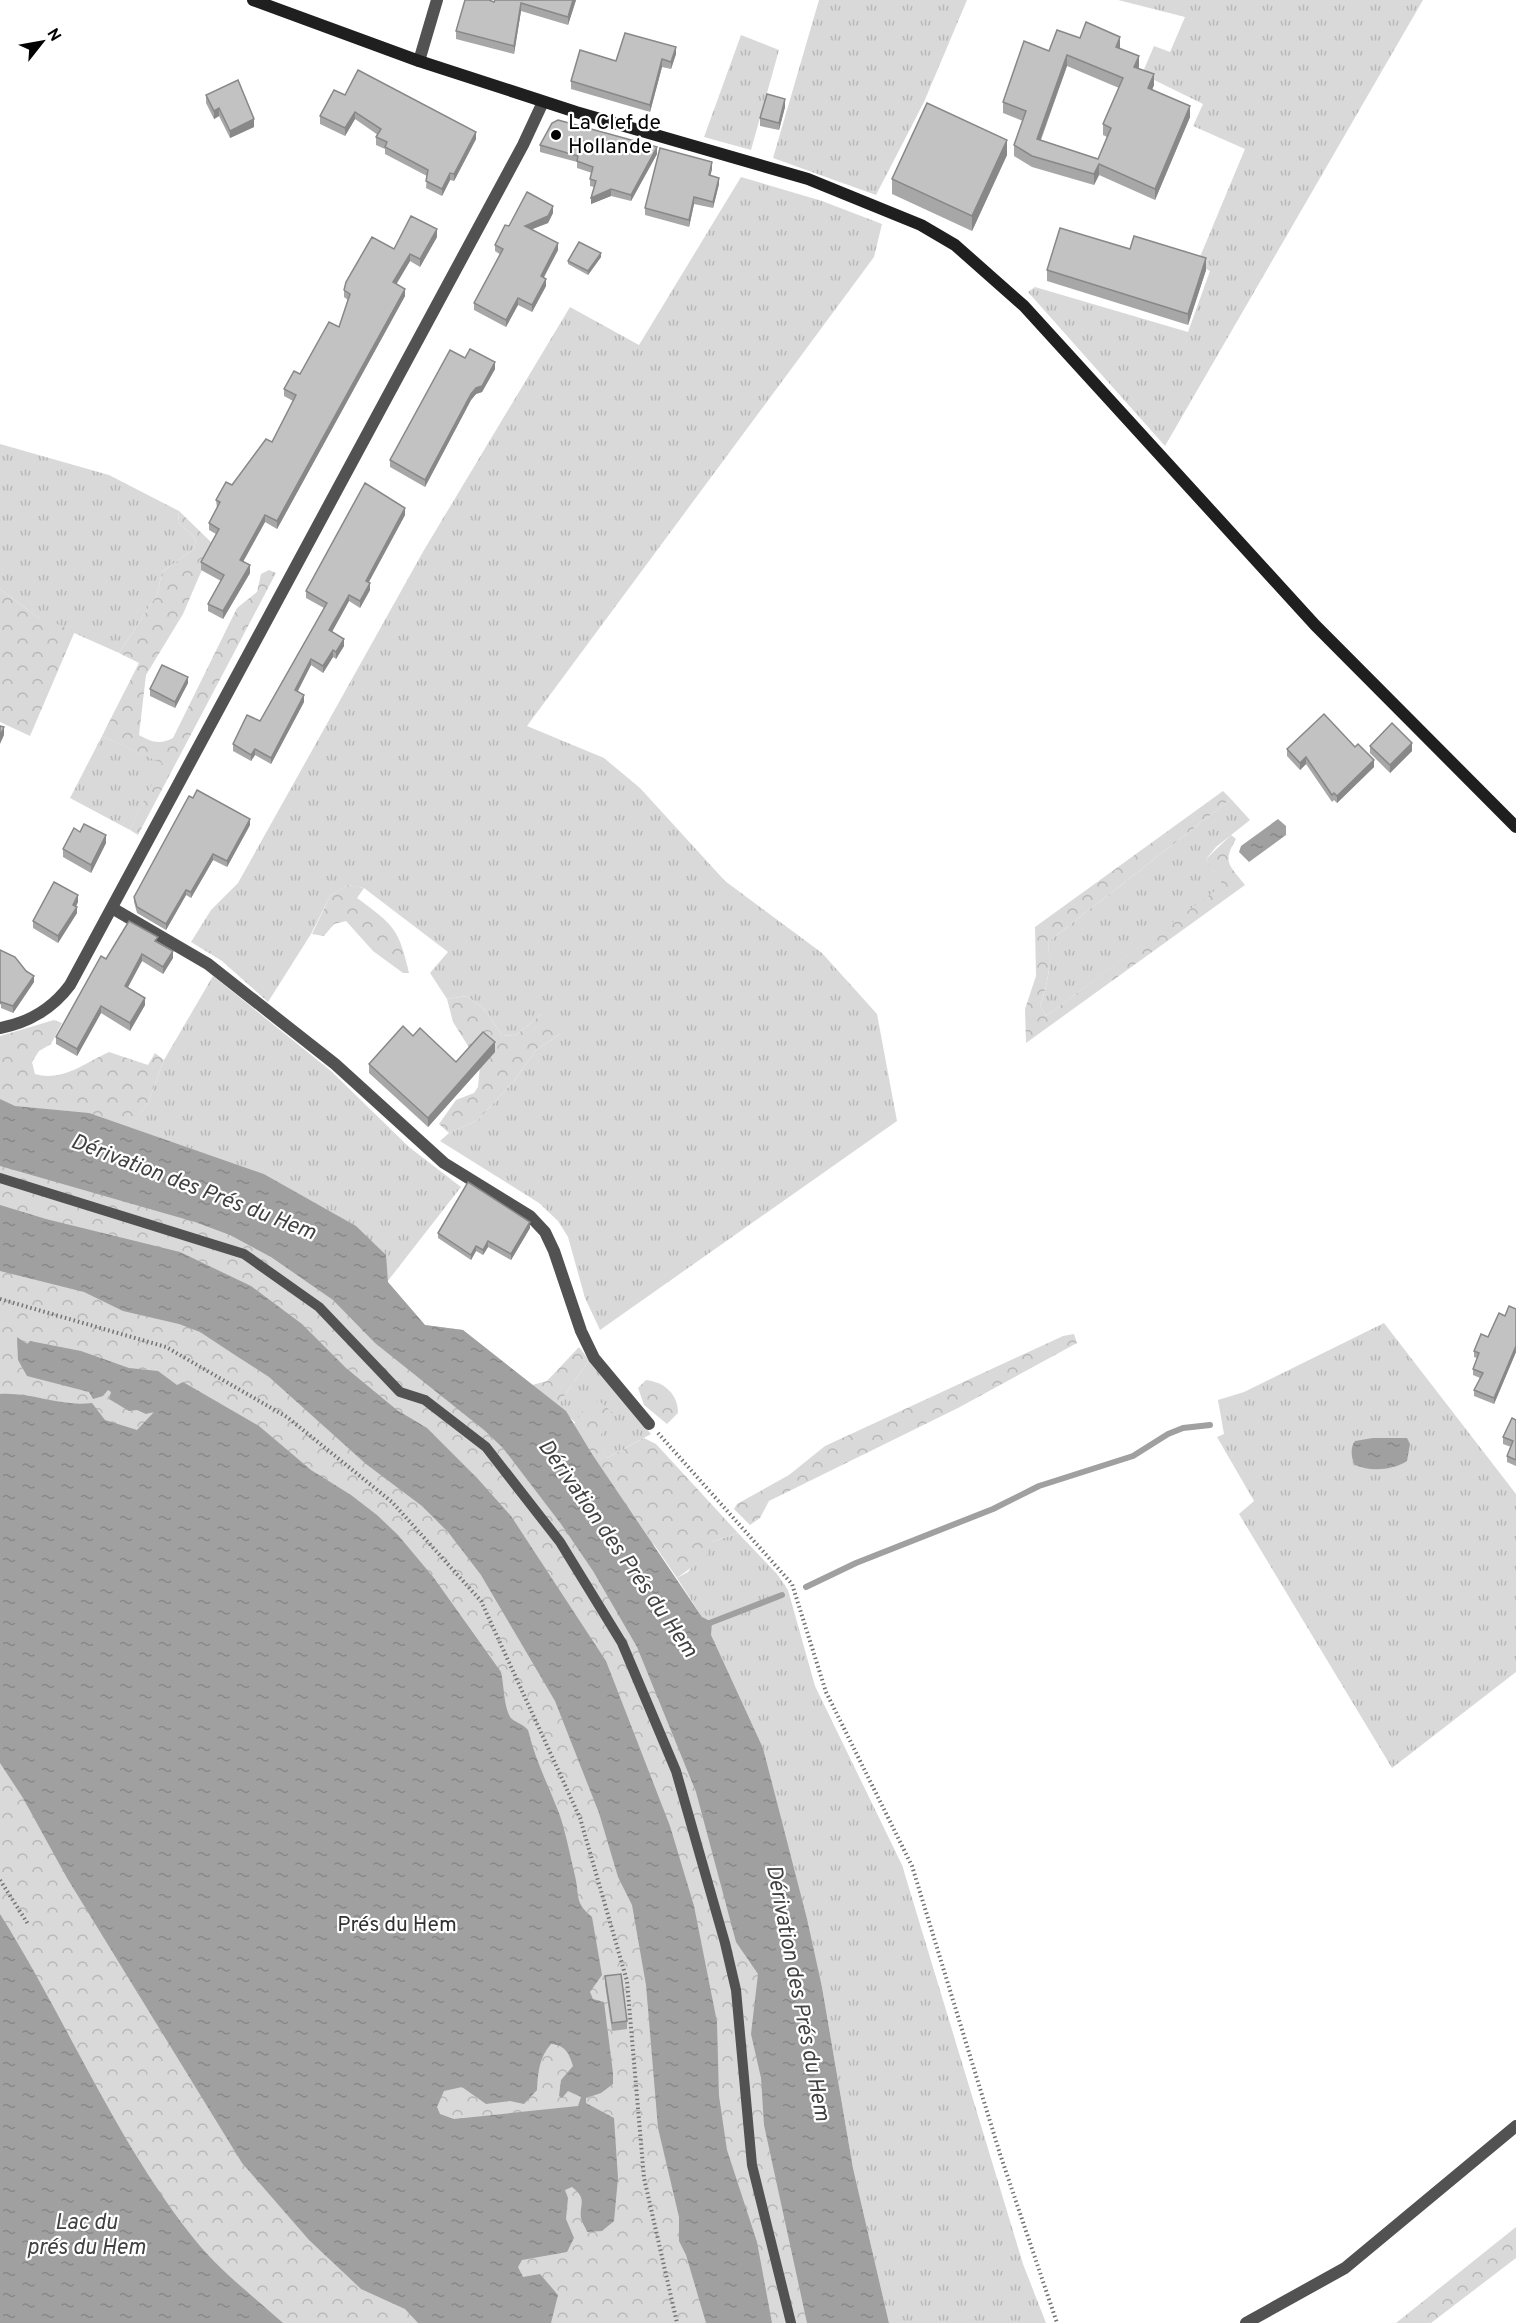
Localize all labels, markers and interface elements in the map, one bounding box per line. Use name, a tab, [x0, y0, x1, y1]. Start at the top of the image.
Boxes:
north arrow	[12, 12, 72, 72]
text: N	[42, 25, 65, 45]
place label: La Clef de Hollande	[568, 110, 661, 161]
marker: La Clef de Hollande	[549, 128, 563, 142]
water label: Dérivation des Prés du Hem	[67, 1129, 319, 1247]
water label: Dérivation des Prés du Hem	[531, 1435, 703, 1663]
water label: Dérivation des Prés du Hem	[759, 1863, 835, 2123]
park label: Prés du Hem	[337, 1912, 457, 1939]
water label: Lac du prés du Hem	[27, 2210, 145, 2262]

